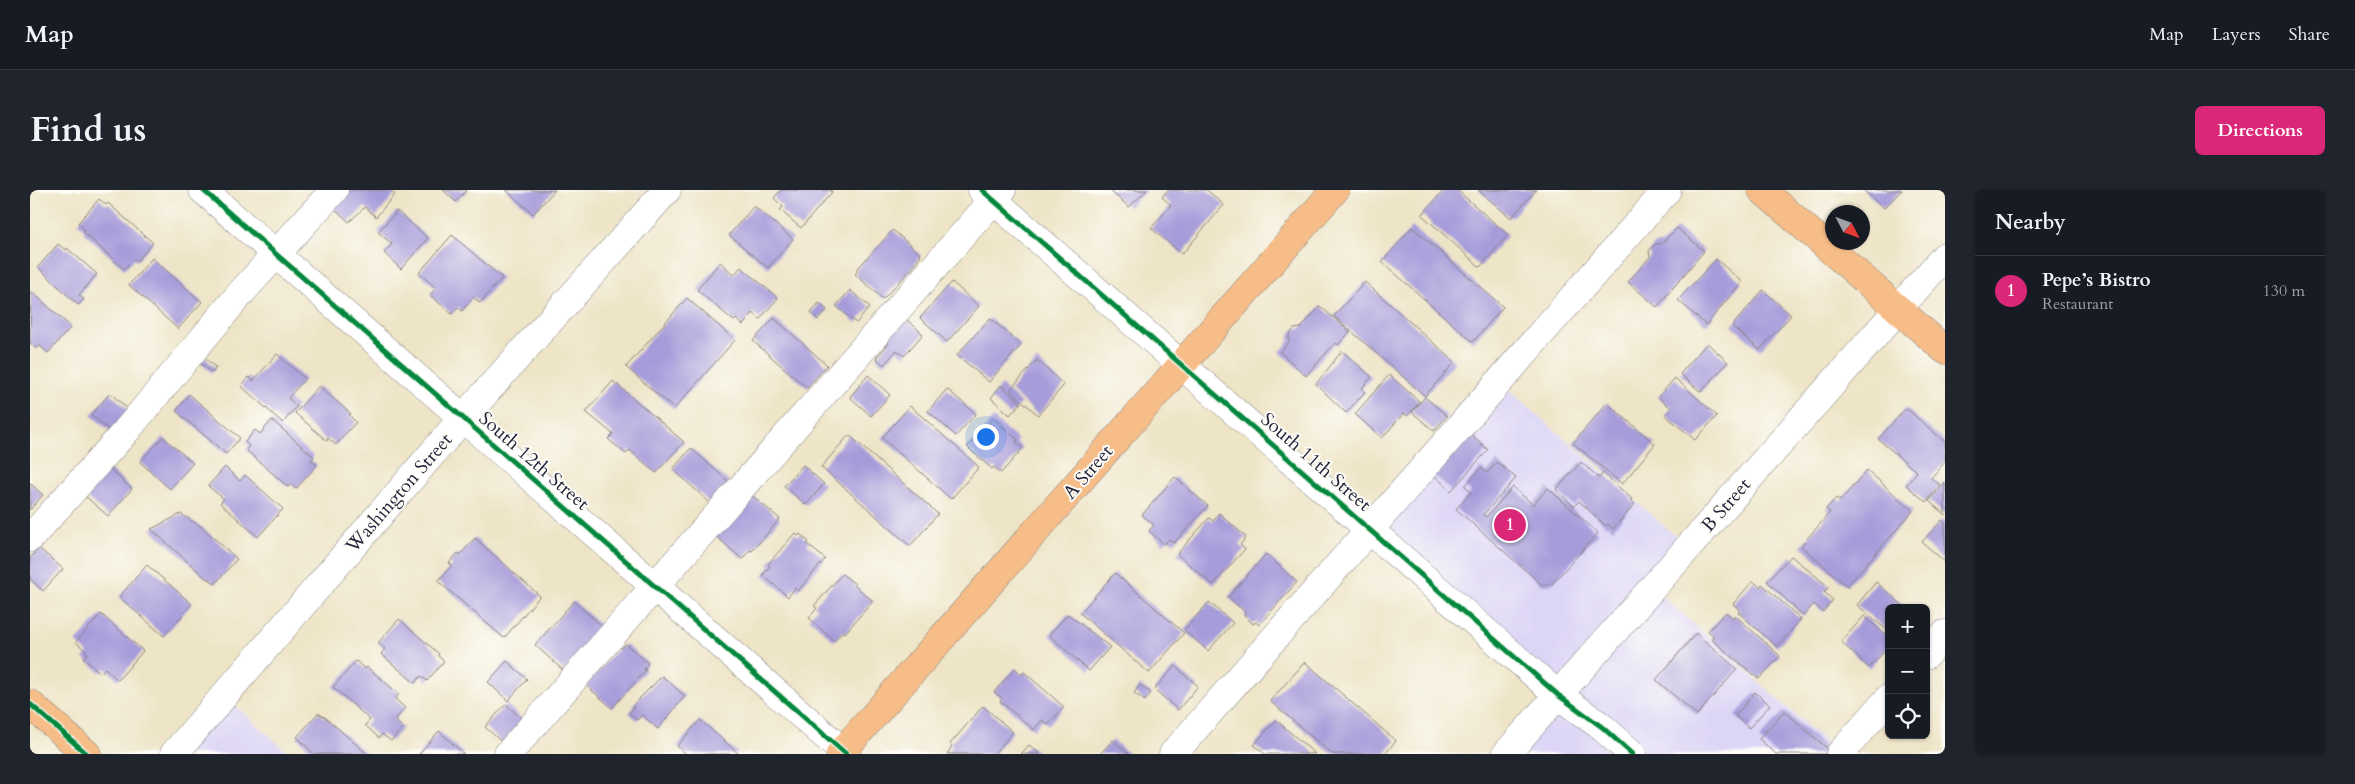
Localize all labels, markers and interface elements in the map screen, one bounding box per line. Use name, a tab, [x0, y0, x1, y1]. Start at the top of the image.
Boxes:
text: Map	[25, 18, 74, 51]
text: Map	[2149, 22, 2184, 47]
text: Layers	[2212, 22, 2261, 47]
text: Share	[2289, 22, 2330, 47]
text: Find us	[30, 106, 146, 154]
button: Directions	[2195, 106, 2325, 155]
north arrow	[1825, 205, 1870, 250]
text: Nearby	[1995, 208, 2066, 237]
text: Pepe’s Bistro	[2042, 267, 2151, 293]
text: 1	[2007, 280, 2015, 302]
text: 130 m	[2263, 280, 2305, 302]
text: Restaurant	[2042, 293, 2113, 315]
street label: South 12th Street	[473, 406, 595, 516]
street label: South 11th Street	[1255, 407, 1377, 517]
your location	[973, 424, 999, 450]
street label: Washington Street	[339, 428, 458, 559]
street label: A Street	[1057, 439, 1119, 505]
street label: B Street	[1695, 472, 1757, 538]
pin: 1	[1494, 506, 1526, 544]
map controls	[1885, 604, 1930, 739]
button: +	[1885, 604, 1930, 649]
button: −	[1885, 649, 1930, 694]
button: locate	[1885, 694, 1930, 739]

